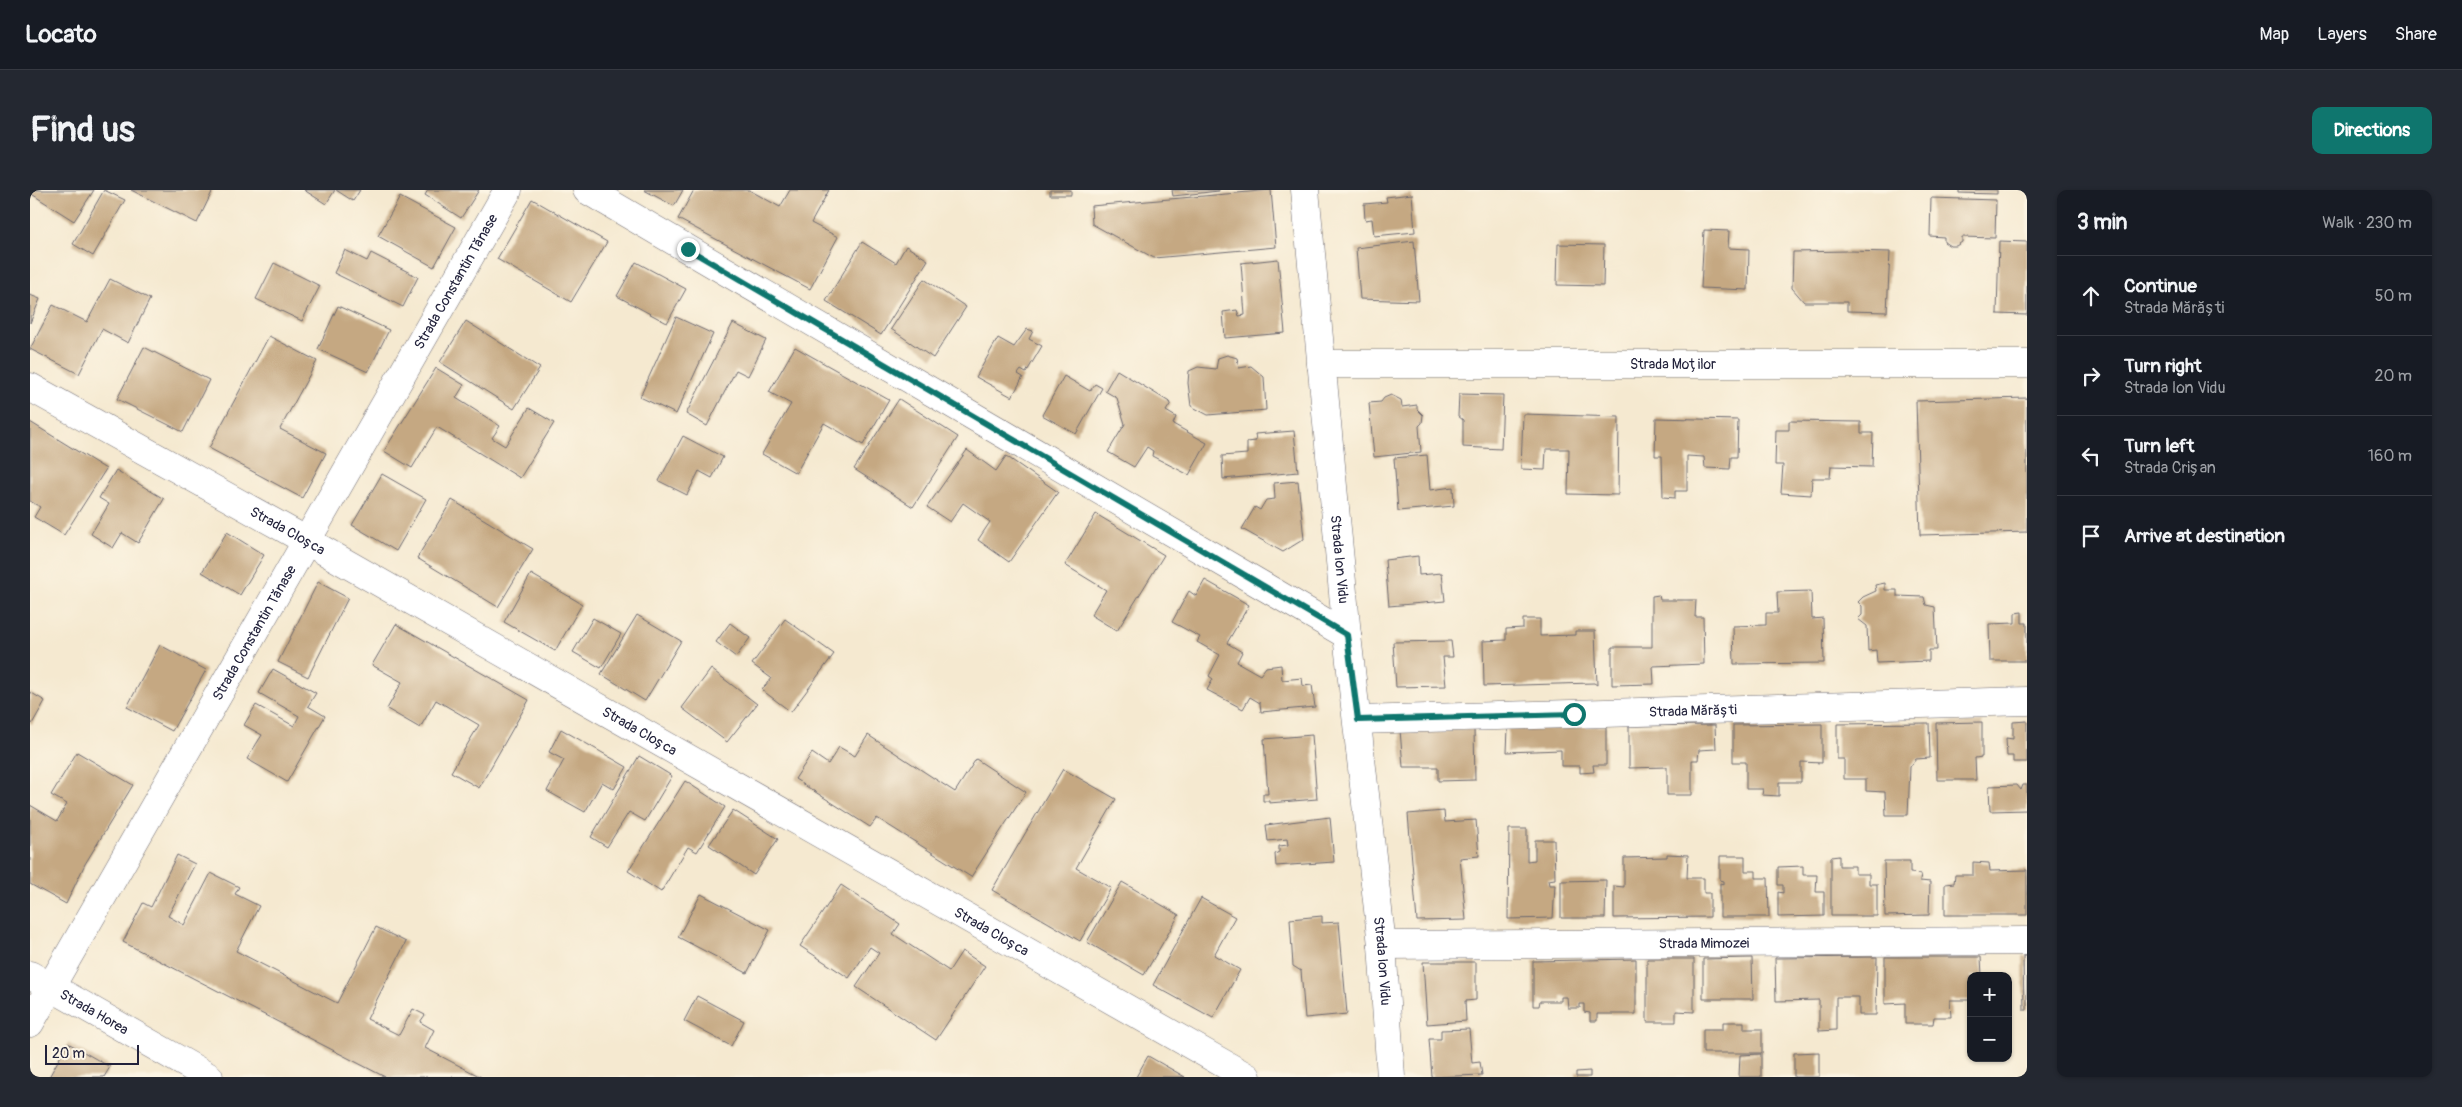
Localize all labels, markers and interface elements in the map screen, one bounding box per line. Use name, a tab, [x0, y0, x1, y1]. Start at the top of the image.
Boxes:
text: Locato	[25, 20, 97, 49]
text: Map	[2260, 23, 2289, 46]
text: Layers	[2317, 23, 2367, 46]
text: Share	[2395, 23, 2437, 46]
button: Directions	[2312, 107, 2432, 154]
text: Find us	[30, 108, 135, 152]
text: 3 min	[2077, 209, 2127, 236]
street label: Strada Constantin Tănase	[410, 211, 501, 352]
text: Walk · 230 m	[2322, 213, 2412, 233]
route end	[677, 238, 700, 261]
text: Continue	[2124, 274, 2197, 298]
icon: ahead	[2077, 282, 2105, 310]
text: 50 m	[2375, 286, 2412, 306]
text: Strada Mărăști	[2124, 298, 2224, 318]
text: Turn right	[2124, 354, 2202, 378]
street label: Strada Moților	[1630, 356, 1716, 373]
icon: right	[2077, 362, 2105, 390]
text: 20 m	[2374, 366, 2412, 386]
text: Strada Ion Vidu	[2124, 378, 2225, 398]
text: Turn left	[2124, 434, 2194, 458]
icon: left	[2077, 442, 2105, 470]
text: 160 m	[2368, 446, 2412, 466]
text: Strada Crișan	[2124, 458, 2216, 478]
street label: Strada Cloșca	[247, 503, 328, 558]
street label: Strada Ion Vidu	[1327, 514, 1353, 604]
icon: arrive	[2077, 522, 2105, 550]
text: Arrive at destination	[2124, 524, 2285, 548]
street label: Strada Constantin Tănase	[209, 562, 299, 703]
street label: Strada Mărăști	[1649, 701, 1738, 720]
street label: Strada Cloșca	[599, 703, 680, 759]
route start	[1563, 703, 1586, 726]
street label: Strada Cloșca	[951, 903, 1032, 959]
street label: Strada Ion Vidu	[1370, 916, 1395, 1006]
street label: Strada Mimozei	[1659, 934, 1750, 952]
map controls	[1967, 972, 2012, 1062]
button: +	[1967, 972, 2012, 1017]
street label: Strada Horea	[57, 985, 132, 1038]
button: −	[1967, 1017, 2012, 1062]
scale bar	[45, 1042, 139, 1065]
text: 20 m	[52, 1045, 85, 1062]

